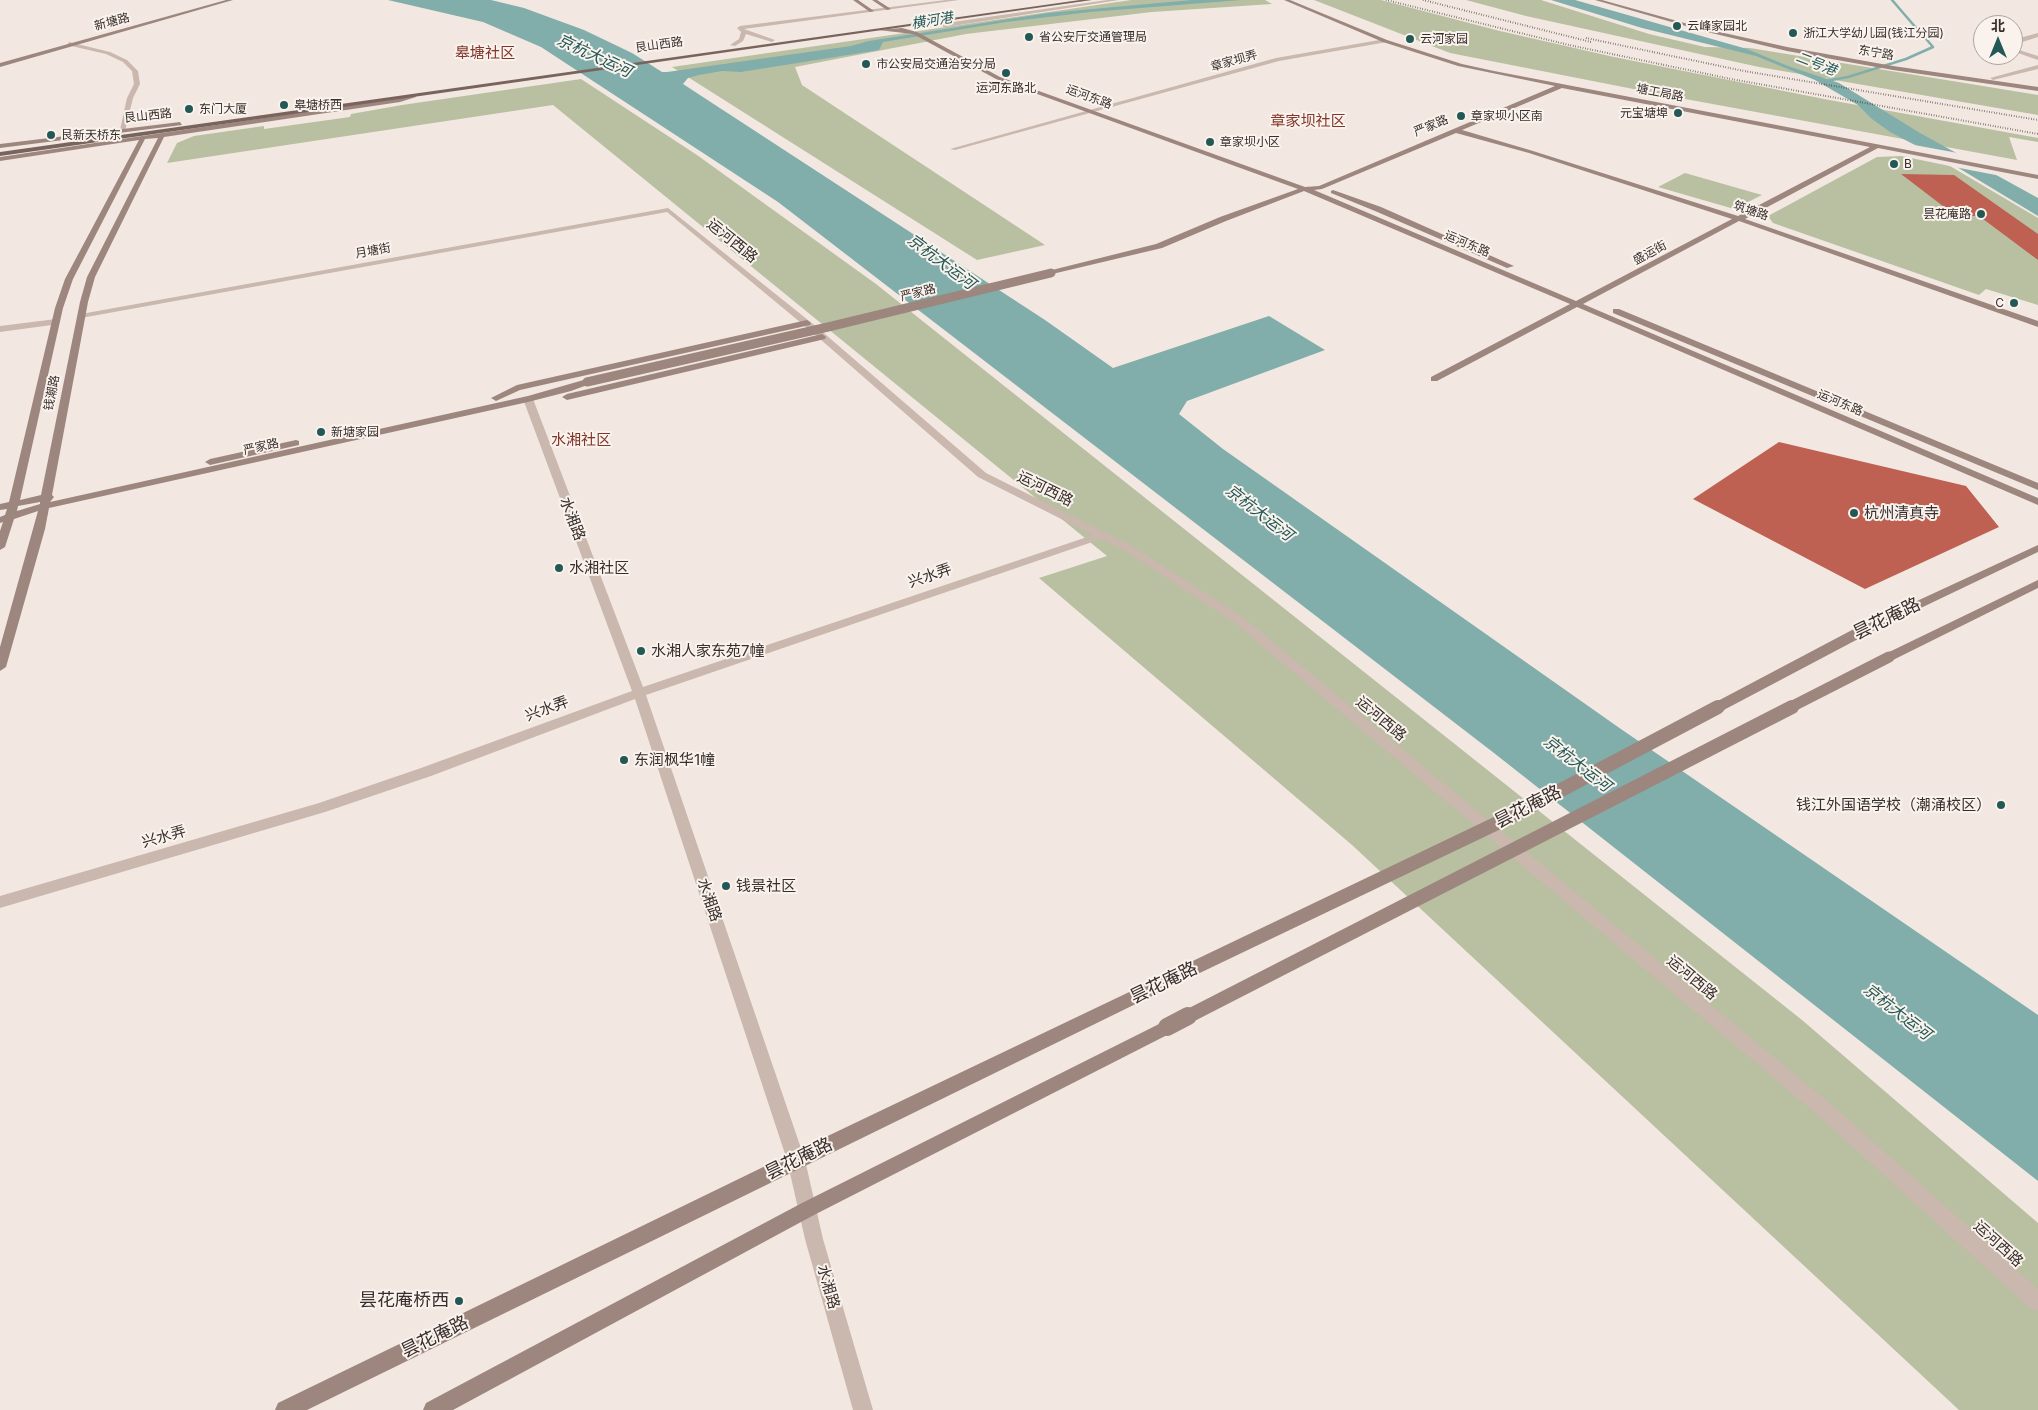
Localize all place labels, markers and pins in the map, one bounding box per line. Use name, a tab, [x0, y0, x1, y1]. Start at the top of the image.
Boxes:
place label: 云峰家园北	[1687, 19, 1747, 33]
marker: 云峰家园北	[1671, 20, 1683, 32]
place label: 浙江大学幼儿园(钱江分园)	[1803, 26, 1944, 40]
marker: 浙江大学幼儿园(钱江分园)	[1787, 27, 1799, 39]
place label: 省公安厅交通管理局	[1039, 30, 1147, 44]
marker: 省公安厅交通管理局	[1023, 31, 1035, 43]
place label: 云河家园	[1420, 32, 1468, 46]
marker: 云河家园	[1404, 33, 1416, 45]
place label: 市公安局交通治安分局	[876, 57, 996, 71]
marker: 市公安局交通治安分局	[860, 58, 872, 70]
marker: 运河东路北	[1000, 67, 1012, 79]
place label: 运河东路北	[976, 81, 1036, 95]
place label: 皋塘桥西	[294, 98, 342, 112]
marker: 皋塘桥西	[278, 99, 290, 111]
place label: 东门大厦	[199, 102, 247, 116]
marker: 东门大厦	[183, 103, 195, 115]
place label: 元宝塘埠	[1620, 106, 1668, 120]
marker: 元宝塘埠	[1672, 107, 1684, 119]
place label: 章家坝小区南	[1471, 109, 1543, 123]
marker: 章家坝小区南	[1455, 110, 1467, 122]
place label: 艮新天桥东	[61, 128, 121, 142]
marker: 艮新天桥东	[45, 129, 57, 141]
place label: 章家坝小区	[1220, 135, 1280, 149]
marker: 章家坝小区	[1204, 136, 1216, 148]
place label: B	[1904, 157, 1912, 171]
marker: B	[1888, 158, 1900, 170]
place label: 昙花庵路	[1923, 207, 1971, 221]
marker: 昙花庵路	[1975, 208, 1987, 220]
place label: C	[1995, 296, 2004, 310]
marker: C	[2008, 297, 2020, 309]
place label: 新塘家园	[331, 425, 379, 439]
marker: 新塘家园	[315, 426, 327, 438]
place label: 杭州清真寺	[1864, 504, 1939, 522]
marker: 杭州清真寺	[1848, 507, 1860, 519]
place label: 水湘社区	[569, 559, 629, 577]
marker: 水湘社区	[553, 562, 565, 574]
place label: 水湘人家东苑7幢	[651, 642, 764, 660]
marker: 水湘人家东苑7幢	[635, 645, 647, 657]
place label: 东润枫华1幢	[634, 751, 715, 769]
marker: 东润枫华1幢	[618, 754, 630, 766]
place label: 钱江外国语学校（潮涌校区）	[1796, 796, 1991, 814]
marker: 钱江外国语学校（潮涌校区）	[1995, 799, 2007, 811]
place label: 钱景社区	[736, 877, 796, 895]
marker: 钱景社区	[720, 880, 732, 892]
place label: 昙花庵桥西	[359, 1290, 449, 1312]
marker: 昙花庵桥西	[453, 1295, 465, 1307]

